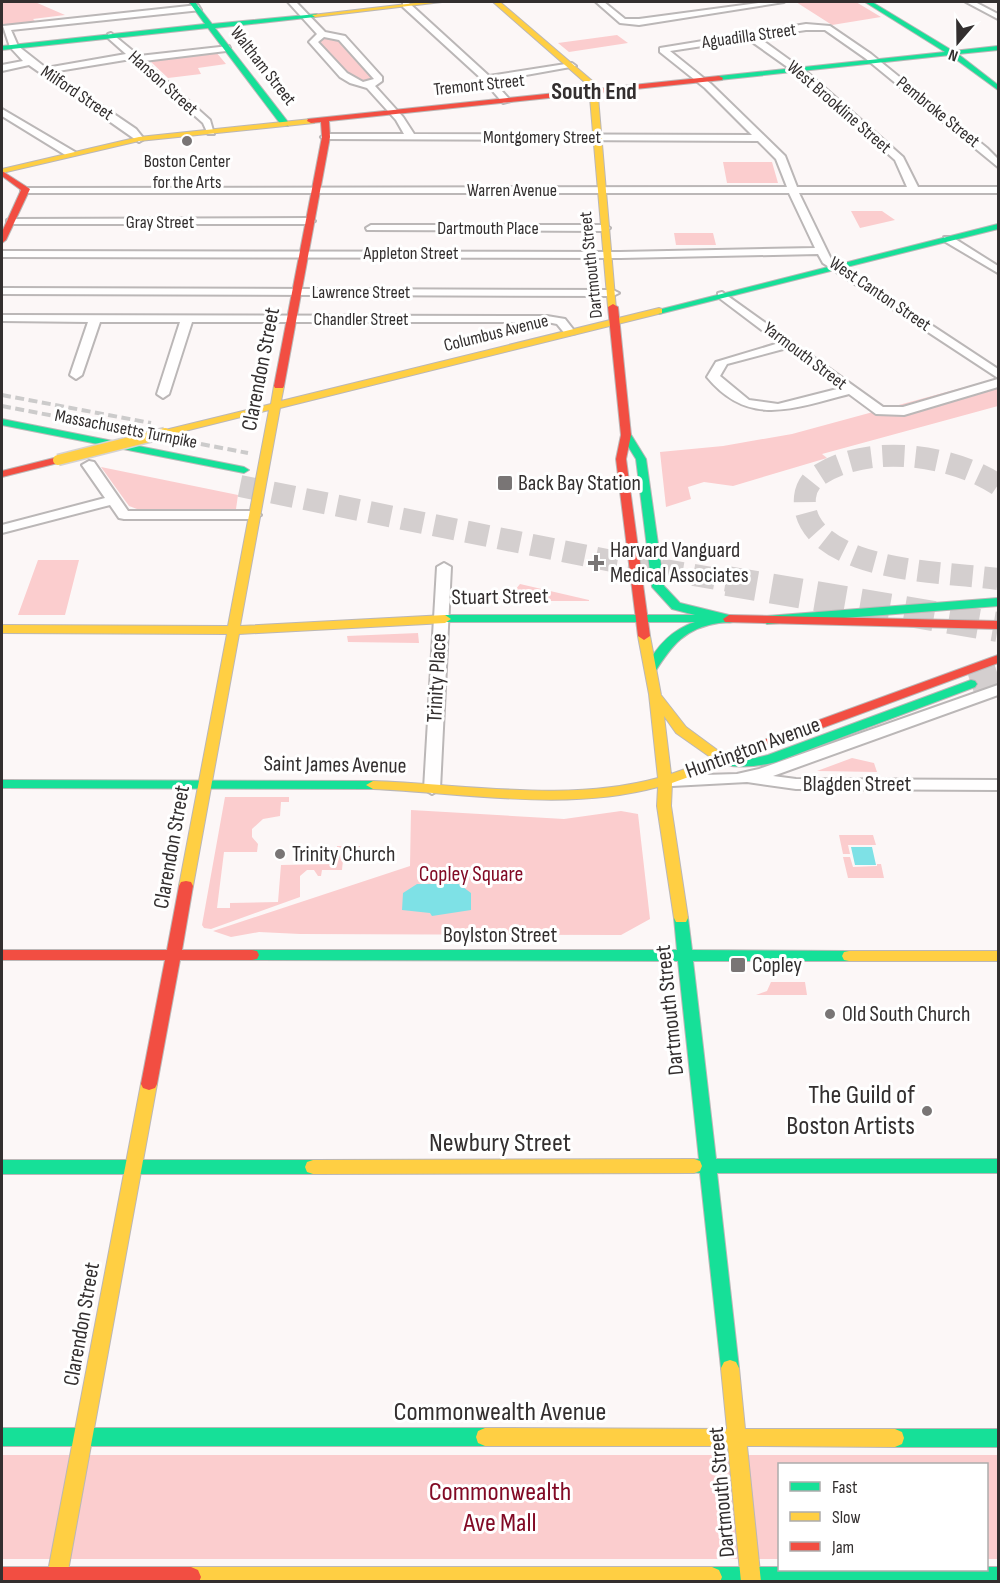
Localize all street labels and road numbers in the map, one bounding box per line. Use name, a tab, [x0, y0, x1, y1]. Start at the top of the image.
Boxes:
street label: Aguadilla Street	[700, 19, 798, 53]
street label: Waltham Street	[226, 22, 301, 110]
street label: Hanson Street	[124, 46, 202, 120]
street label: West Brookline Street	[783, 56, 896, 158]
street label: Milford Street	[37, 61, 118, 125]
street label: Tremont Street	[433, 70, 526, 100]
street label: Pembroke Street	[892, 72, 984, 152]
street label: Montgomery Street	[483, 127, 601, 148]
street label: Warren Avenue	[467, 180, 557, 201]
street label: Dartmouth Street	[575, 210, 607, 319]
street label: Gray Street	[126, 212, 195, 233]
street label: Dartmouth Place	[437, 218, 539, 239]
street label: Appleton Street	[363, 243, 459, 264]
street label: West Canton Street	[825, 252, 935, 336]
street label: Lawrence Street	[312, 282, 411, 303]
street label: Clarendon Street	[236, 305, 286, 433]
street label: Chandler Street	[313, 309, 409, 330]
street label: Columbus Avenue	[442, 310, 550, 356]
street label: Yarmouth Street	[759, 318, 851, 395]
street label: Massachusetts Turnpike	[53, 405, 199, 453]
street label: Stuart Street	[451, 583, 549, 611]
street label: Trinity Place	[421, 633, 453, 723]
street label: Huntington Avenue	[682, 711, 824, 785]
street label: Saint James Avenue	[263, 750, 407, 780]
street label: Blagden Street	[803, 771, 911, 798]
street label: Clarendon Street	[148, 783, 196, 911]
street label: Boylston Street	[443, 922, 557, 949]
street label: Dartmouth Street	[650, 943, 690, 1077]
street label: Newbury Street	[429, 1127, 571, 1159]
street label: Clarendon Street	[58, 1260, 106, 1388]
street label: Commonwealth Avenue	[394, 1396, 606, 1428]
street label: Dartmouth Street	[703, 1425, 741, 1558]

